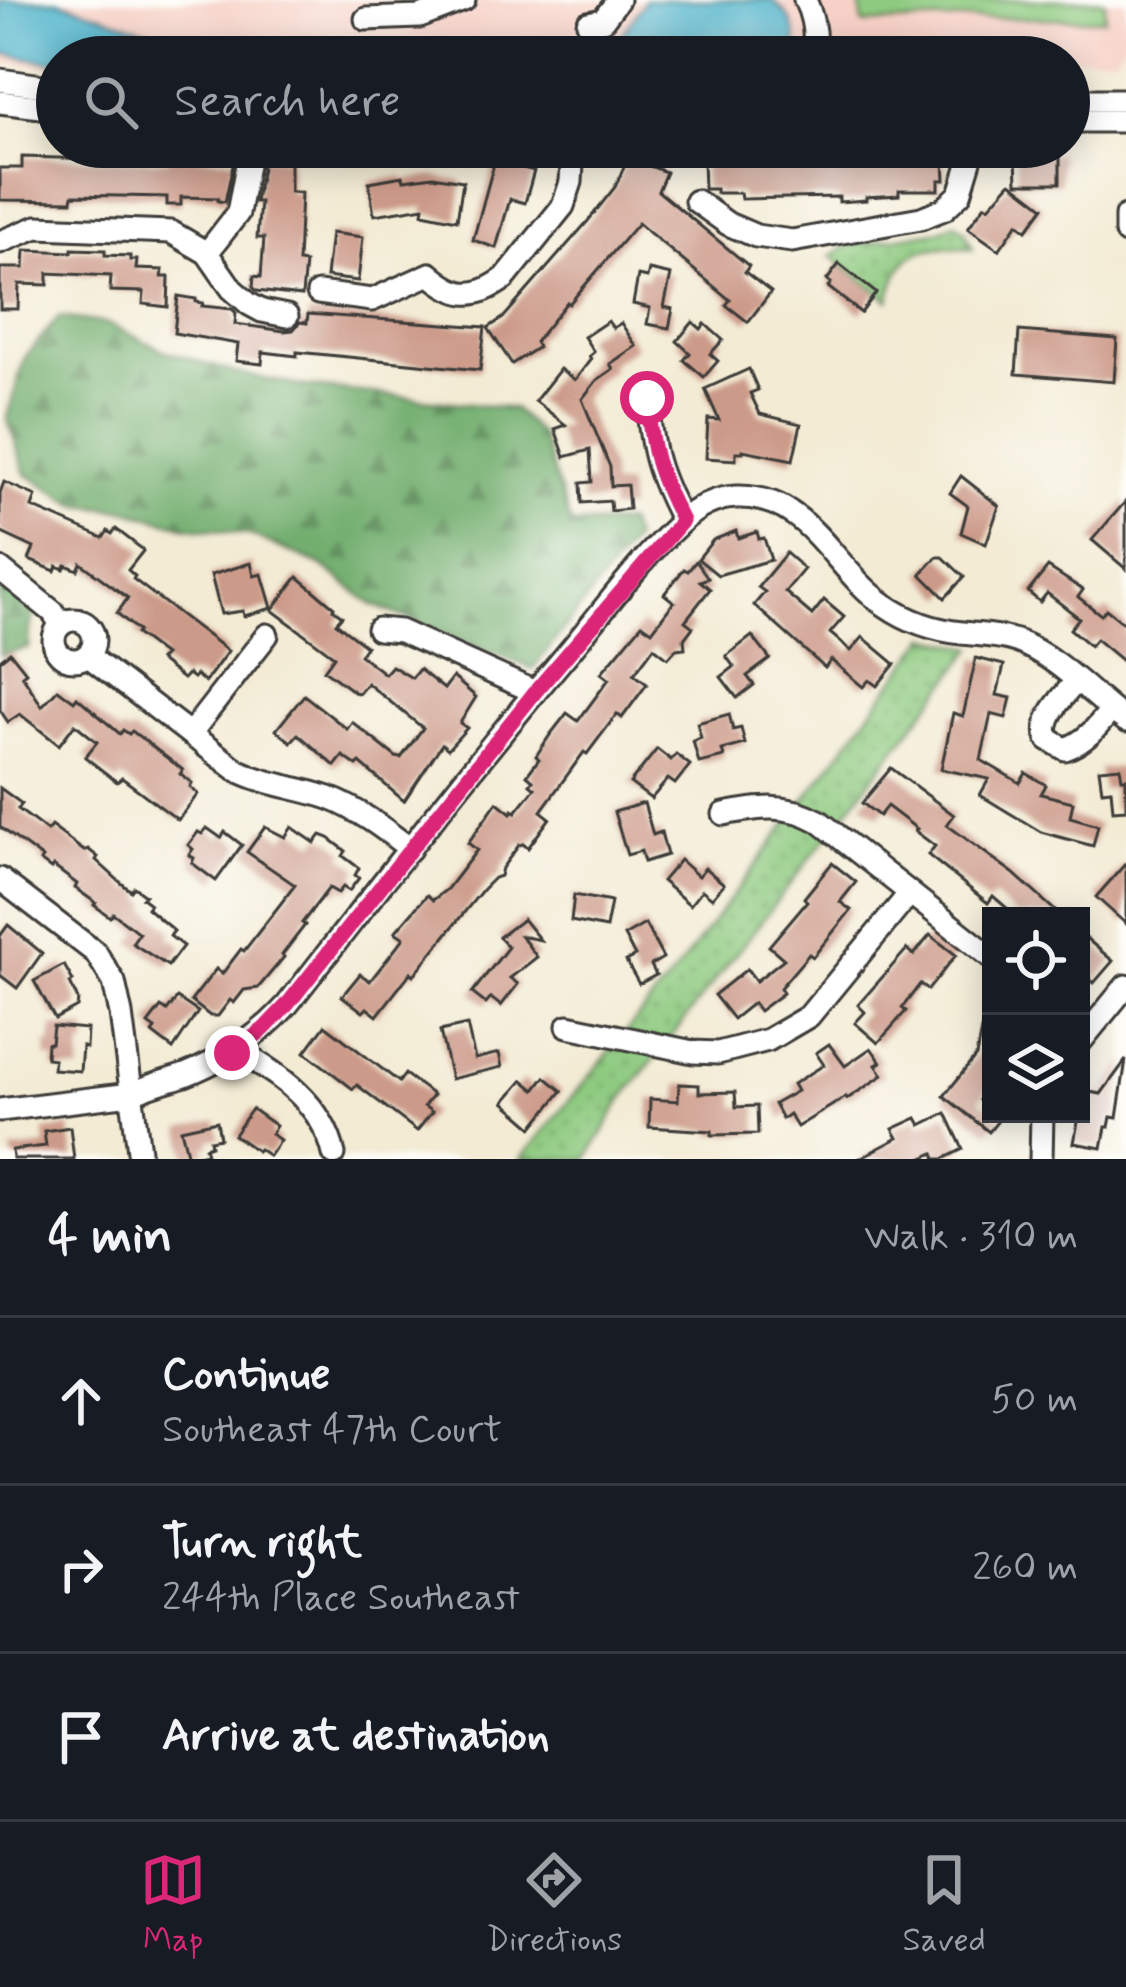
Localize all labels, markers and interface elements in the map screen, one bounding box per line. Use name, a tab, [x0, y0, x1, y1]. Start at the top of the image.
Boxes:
search box	[36, 36, 1090, 168]
icon: search	[78, 69, 144, 135]
text: Search here	[174, 73, 401, 132]
route start	[620, 371, 674, 425]
map controls	[982, 907, 1090, 1123]
button: locate	[982, 907, 1090, 1015]
button: layers	[982, 1015, 1090, 1123]
route end	[205, 1026, 259, 1080]
text: 4 min	[48, 1204, 172, 1270]
text: Walk · 310 m	[864, 1212, 1078, 1263]
text: Continue	[162, 1346, 330, 1405]
icon: ahead	[48, 1368, 114, 1434]
text: 50 m	[991, 1375, 1078, 1426]
text: Southeast 47th Court	[162, 1405, 502, 1456]
text: Turn right	[162, 1514, 362, 1573]
icon: right	[48, 1536, 114, 1602]
text: 260 m	[972, 1543, 1078, 1594]
text: 244th Place Southeast	[162, 1573, 520, 1624]
icon: arrive	[48, 1704, 114, 1770]
text: Arrive at destination	[162, 1707, 550, 1766]
tab: Map	[140, 1847, 206, 1963]
tab: Directions	[486, 1847, 622, 1963]
tab: Saved	[902, 1847, 986, 1963]

